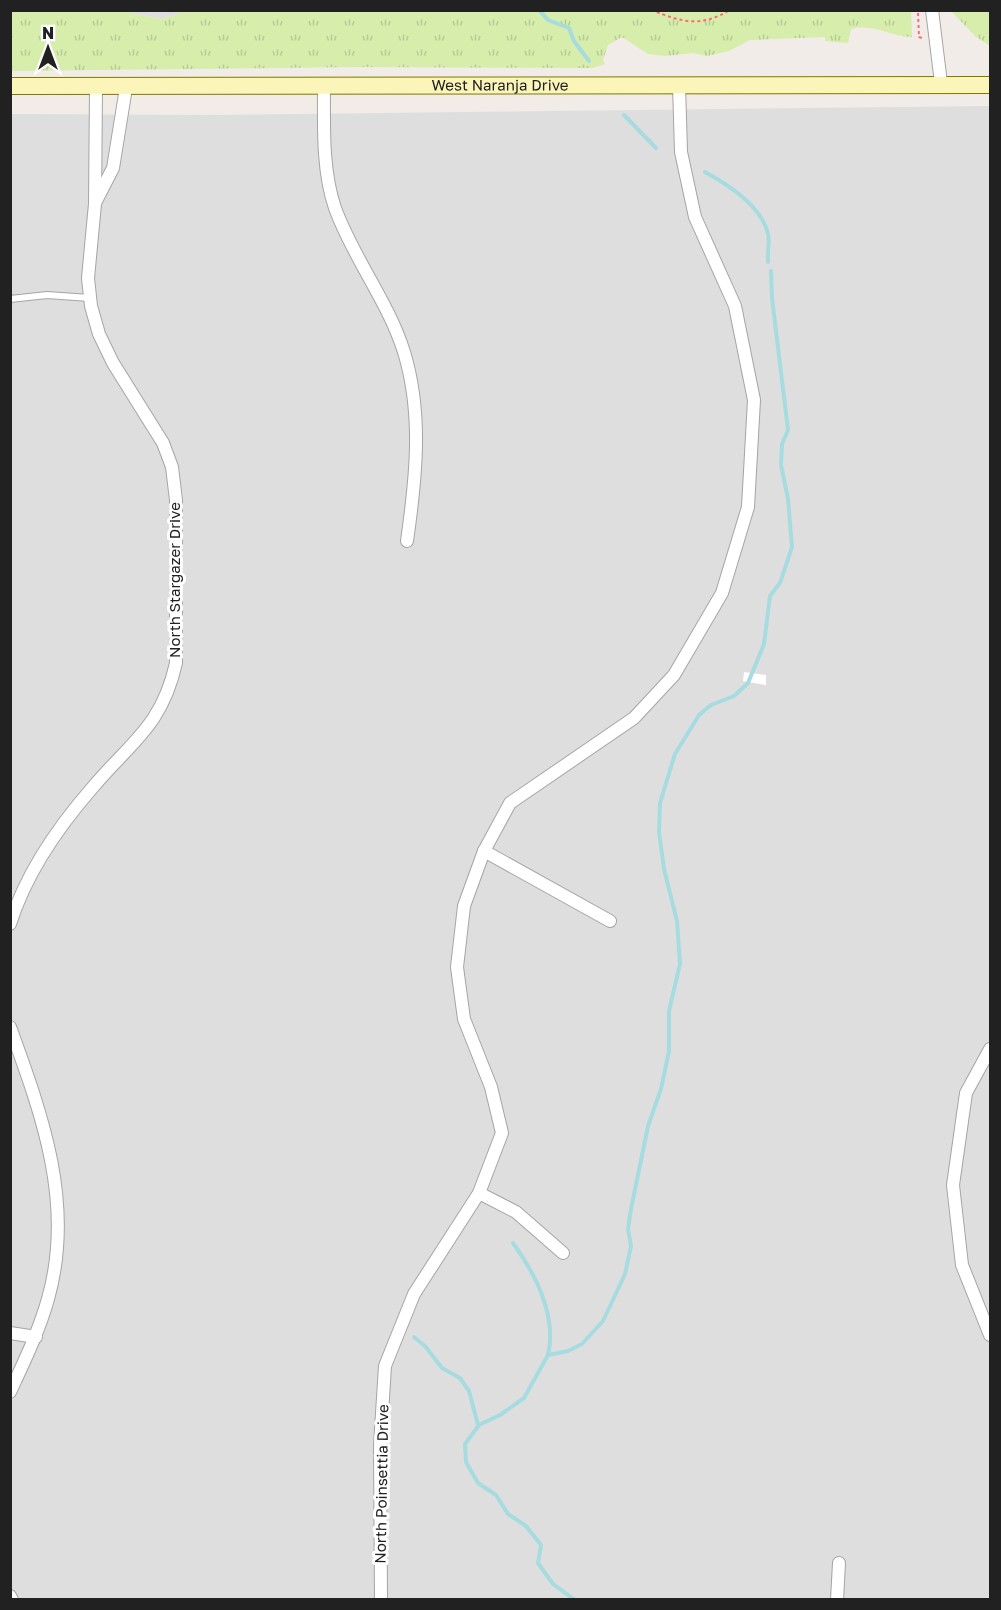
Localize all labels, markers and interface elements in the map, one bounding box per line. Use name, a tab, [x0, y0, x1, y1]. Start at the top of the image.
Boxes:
north arrow	[18, 18, 78, 78]
text: N	[42, 23, 54, 43]
street label: West Naranja Drive	[431, 75, 569, 94]
street label: North Stargazer Drive	[165, 502, 183, 658]
street label: North Poinsettia Drive	[371, 1404, 391, 1564]

